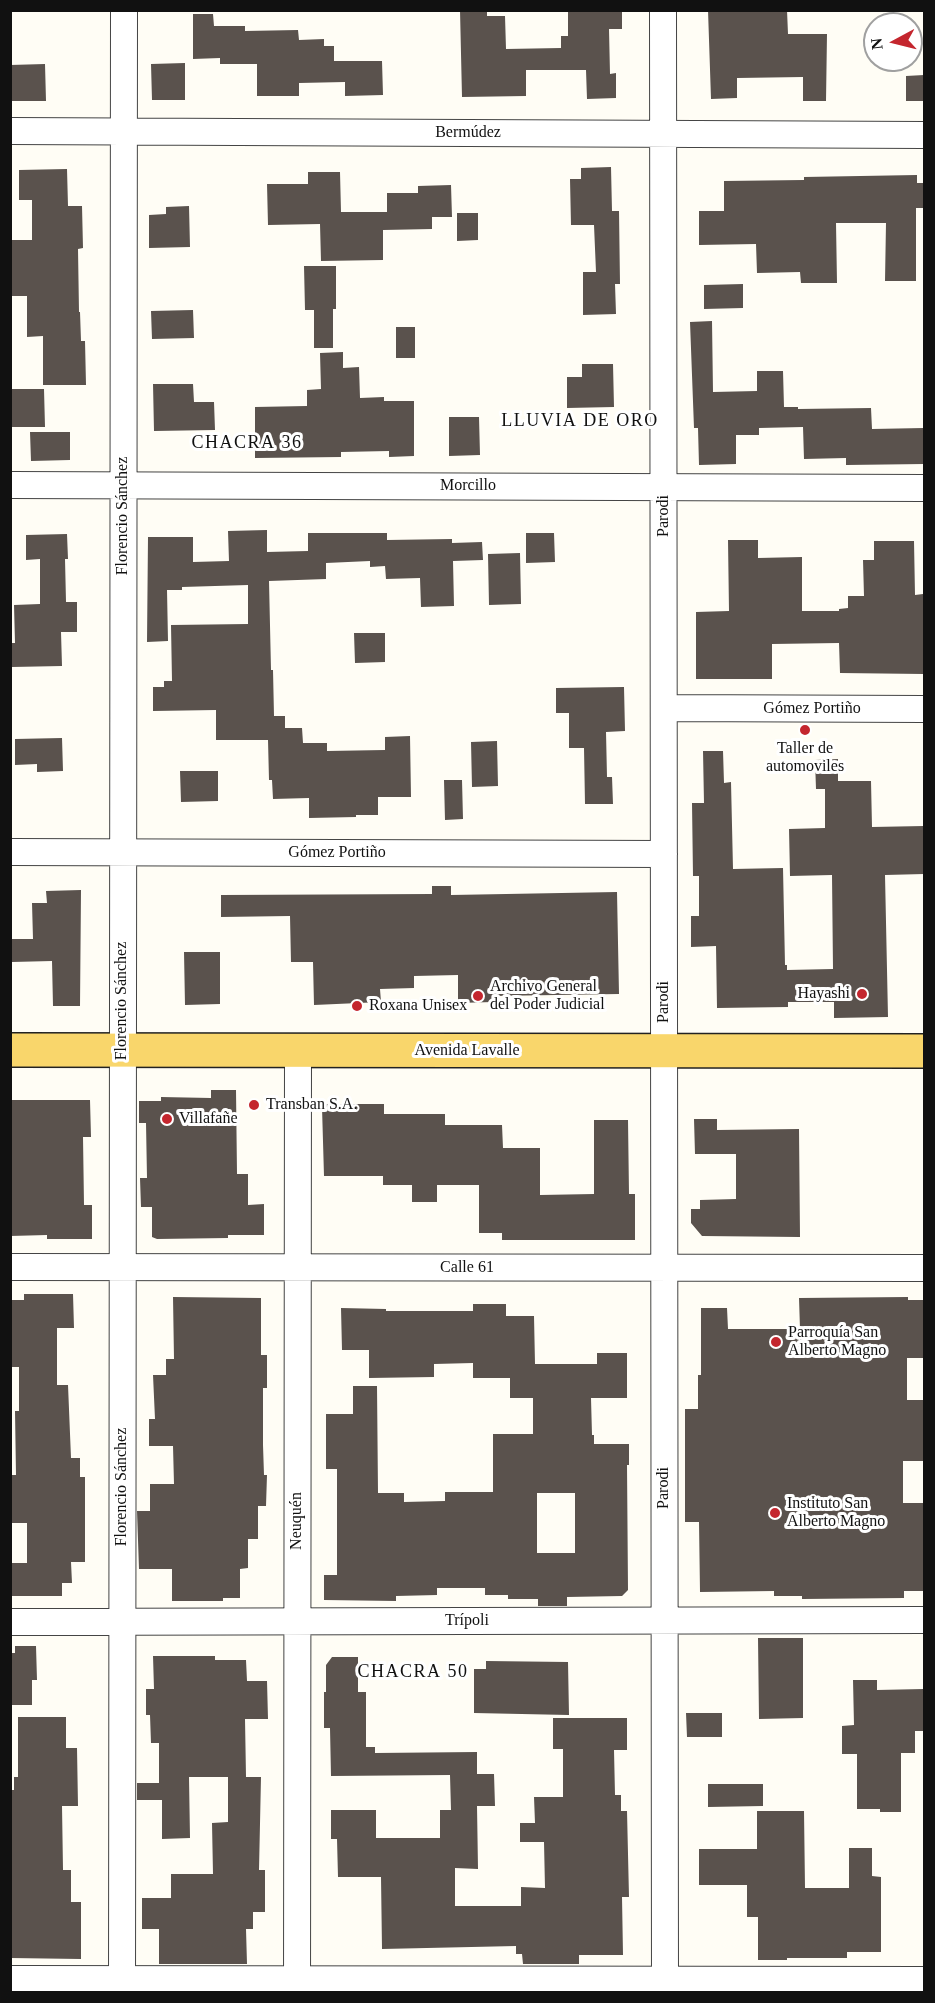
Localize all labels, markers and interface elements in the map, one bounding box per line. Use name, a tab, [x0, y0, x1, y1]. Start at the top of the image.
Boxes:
north arrow	[863, 12, 923, 72]
text: N	[867, 37, 886, 51]
street label: Bermúdez	[435, 123, 501, 143]
district label: LLUVIA DE ORO	[501, 410, 659, 432]
district label: CHACRA 36	[191, 432, 303, 454]
street label: Florencio Sánchez	[113, 457, 133, 575]
street label: Morcillo	[440, 476, 496, 496]
street label: Parodi	[654, 495, 674, 537]
street label: Gómez Portiño	[763, 699, 861, 719]
marker: Taller de automoviles	[798, 723, 812, 737]
place label: Taller de automoviles	[766, 739, 844, 777]
street label: Gómez Portiño	[288, 843, 386, 863]
street label: Florencio Sánchez	[112, 942, 132, 1060]
place label: Archivo General del Poder Judicial	[490, 977, 605, 1015]
street label: Parodi	[654, 981, 674, 1023]
place label: Hayashi	[798, 984, 850, 1004]
marker: Hayashi	[855, 987, 869, 1001]
marker: Archivo General del Poder Judicial	[471, 989, 485, 1003]
place label: Roxana Unisex	[369, 996, 467, 1016]
marker: Roxana Unisex	[350, 999, 364, 1013]
street label: Avenida Lavalle	[415, 1041, 519, 1061]
place label: Transban S.A.	[266, 1095, 357, 1115]
marker: Transban S.A.	[247, 1098, 261, 1112]
place label: Villafañe	[179, 1109, 238, 1129]
marker: Villafañe	[160, 1112, 174, 1126]
street label: Calle 61	[440, 1258, 494, 1278]
place label: Parroquía San Alberto Magno	[788, 1323, 886, 1361]
marker: Parroquía San Alberto Magno	[769, 1335, 783, 1349]
street label: Florencio Sánchez	[112, 1428, 132, 1546]
street label: Parodi	[654, 1467, 674, 1509]
street label: Neuquén	[287, 1492, 307, 1550]
place label: Instituto San Alberto Magno	[787, 1494, 885, 1532]
marker: Instituto San Alberto Magno	[768, 1506, 782, 1520]
street label: Trípoli	[445, 1611, 489, 1631]
district label: CHACRA 50	[357, 1661, 469, 1683]

